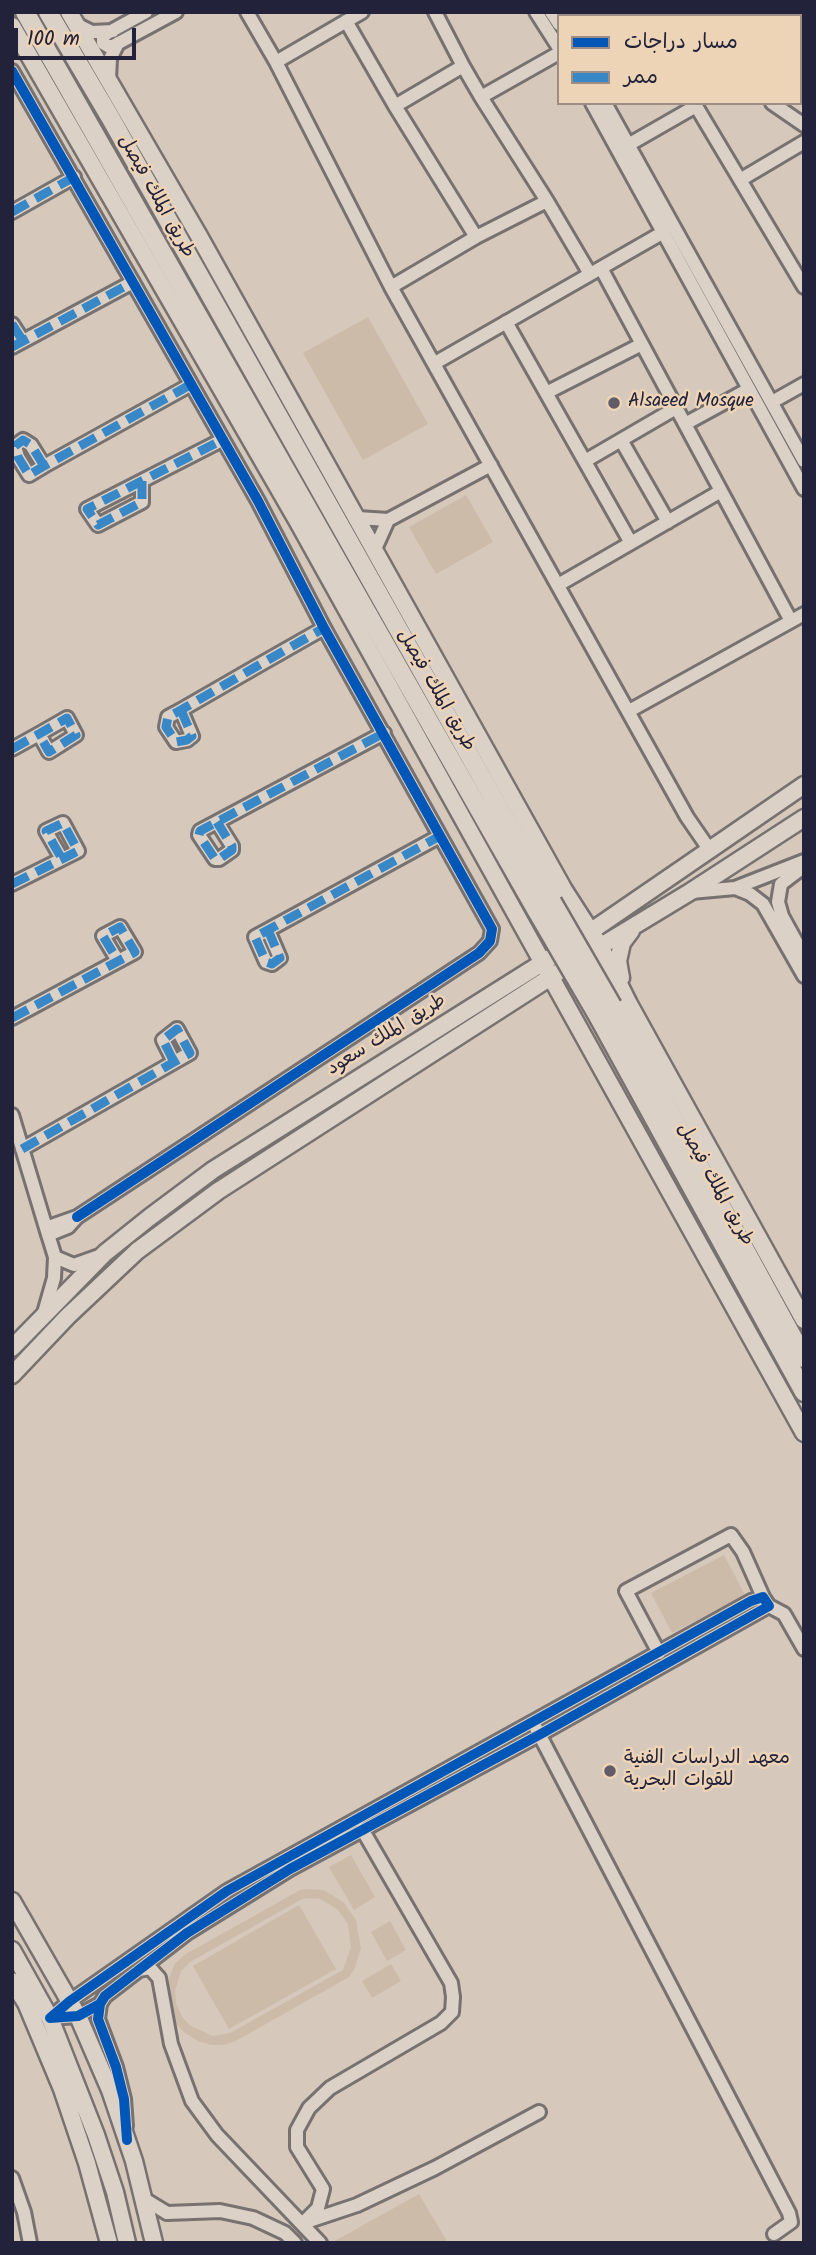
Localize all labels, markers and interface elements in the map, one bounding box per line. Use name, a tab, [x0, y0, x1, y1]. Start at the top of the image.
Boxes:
scale bar	[18, 14, 140, 58]
legend	[557, 14, 802, 105]
text: 100 m	[27, 23, 80, 56]
text: مسار دراجات	[624, 26, 738, 59]
text: ممر	[624, 61, 658, 94]
street label: طريق الملك فيصل	[112, 131, 198, 263]
place label: Alsaeed Mosque	[628, 392, 754, 414]
marker: Alsaeed Mosque	[606, 395, 622, 411]
street label: طريق الملك فيصل	[391, 626, 479, 756]
street label: طريق الملك سعود	[323, 990, 451, 1082]
street label: طريق الملك فيصل	[671, 1119, 757, 1251]
place label: معهد الدراسات الفنية للقوات البحرية	[624, 1749, 790, 1793]
marker: معهد الدراسات الفنية للقوات البحرية	[602, 1763, 618, 1779]

